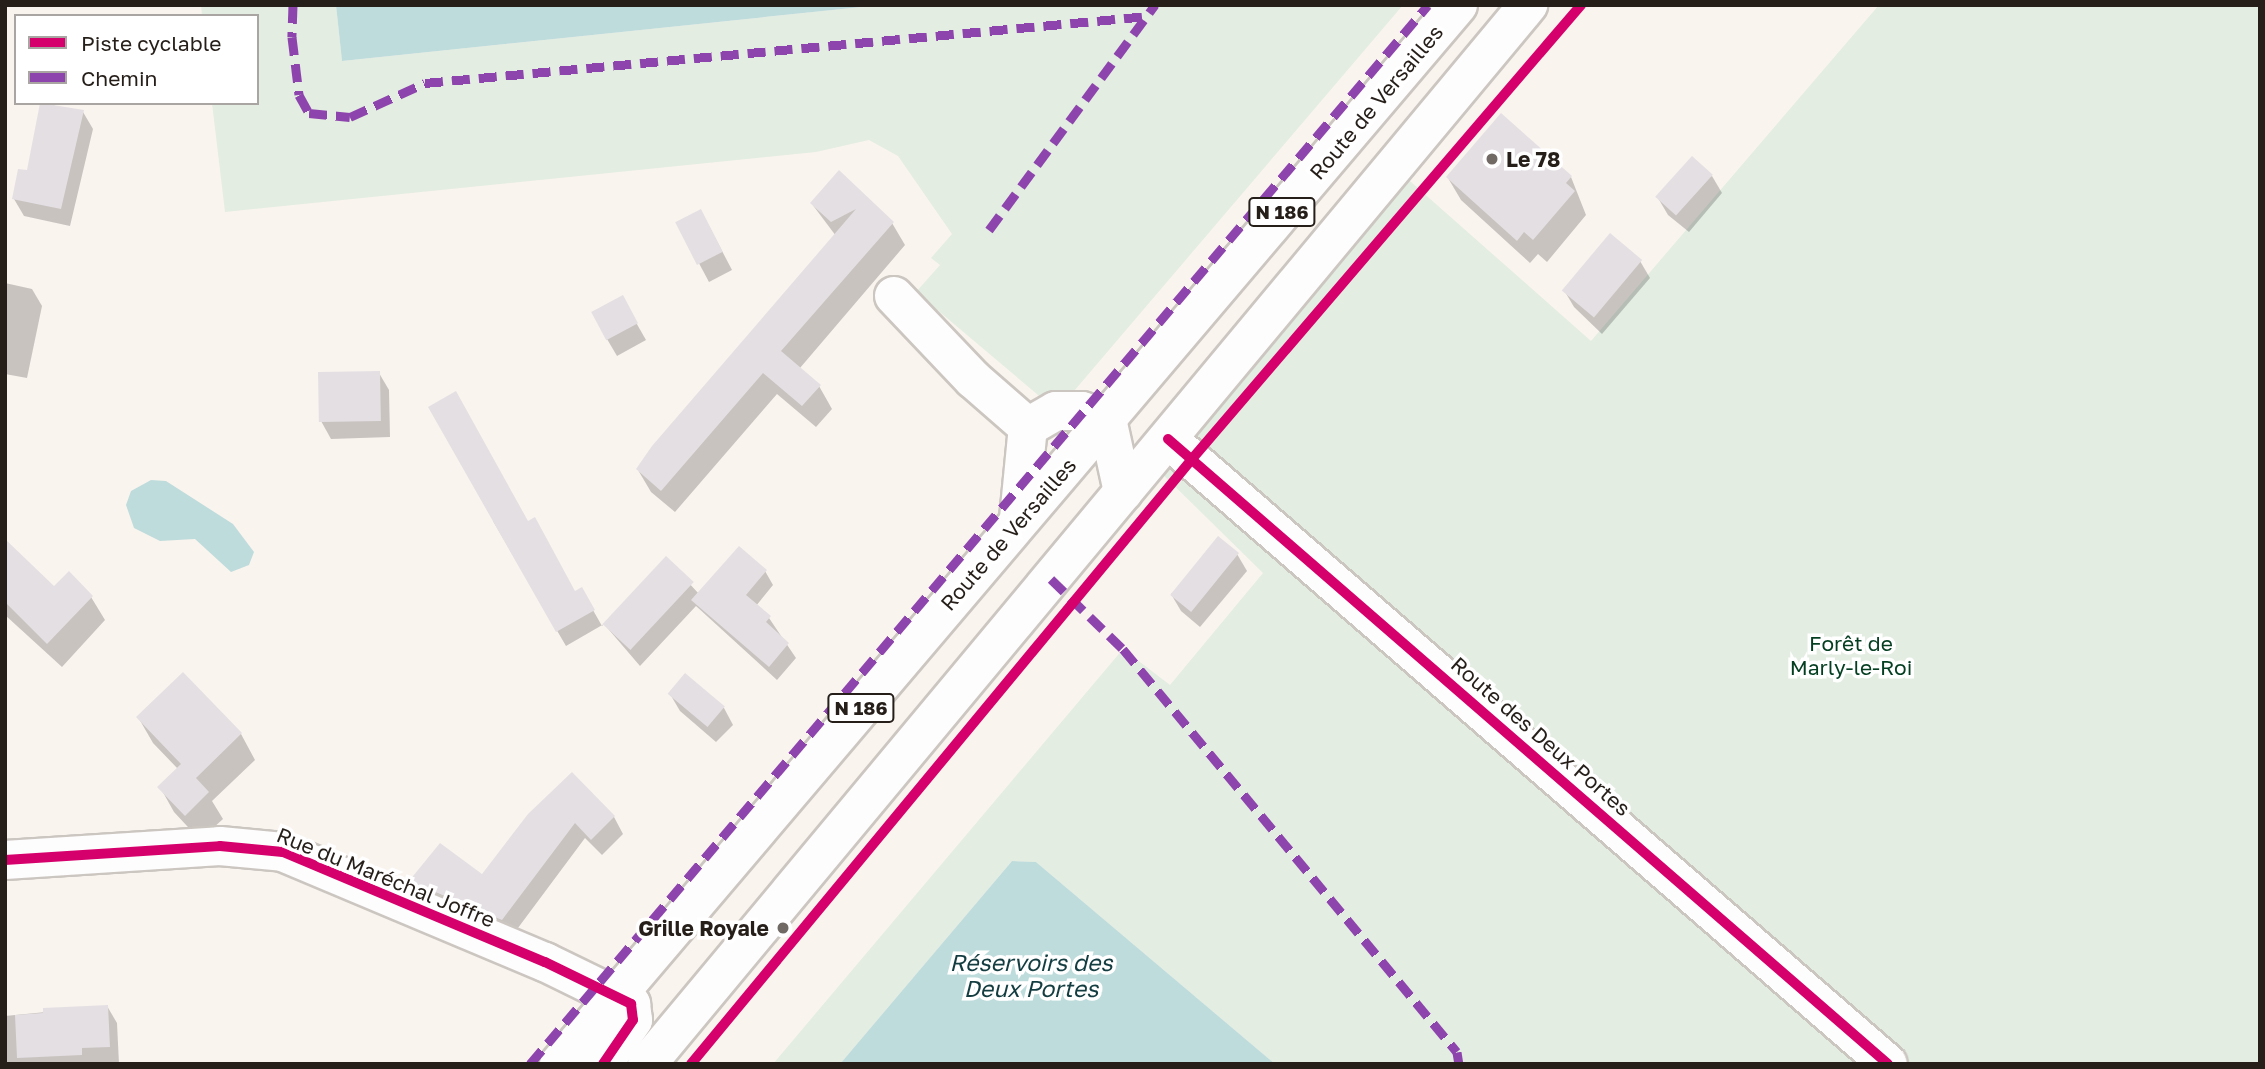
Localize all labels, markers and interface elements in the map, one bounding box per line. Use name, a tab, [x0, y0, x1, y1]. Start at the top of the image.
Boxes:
legend	[14, 14, 259, 105]
street label: Route de Versailles	[1304, 20, 1448, 184]
text: Piste cyclable	[81, 30, 221, 56]
text: Chemin	[81, 65, 158, 91]
place label: Le 78	[1506, 146, 1561, 172]
marker: Le 78	[1484, 151, 1500, 167]
road number: N 186	[1247, 196, 1317, 228]
street label: Route de Versailles	[935, 453, 1081, 615]
park label: Forêt de Marly-le-Roi	[1790, 630, 1912, 680]
street label: Route des Deux Portes	[1446, 651, 1636, 821]
road number: N 186	[826, 692, 896, 723]
street label: Rue du Maréchal Joffre	[273, 822, 499, 932]
place label: Grille Royale	[638, 915, 769, 941]
marker: Grille Royale	[775, 920, 791, 936]
water label: Réservoirs des Deux Portes	[950, 948, 1112, 1002]

